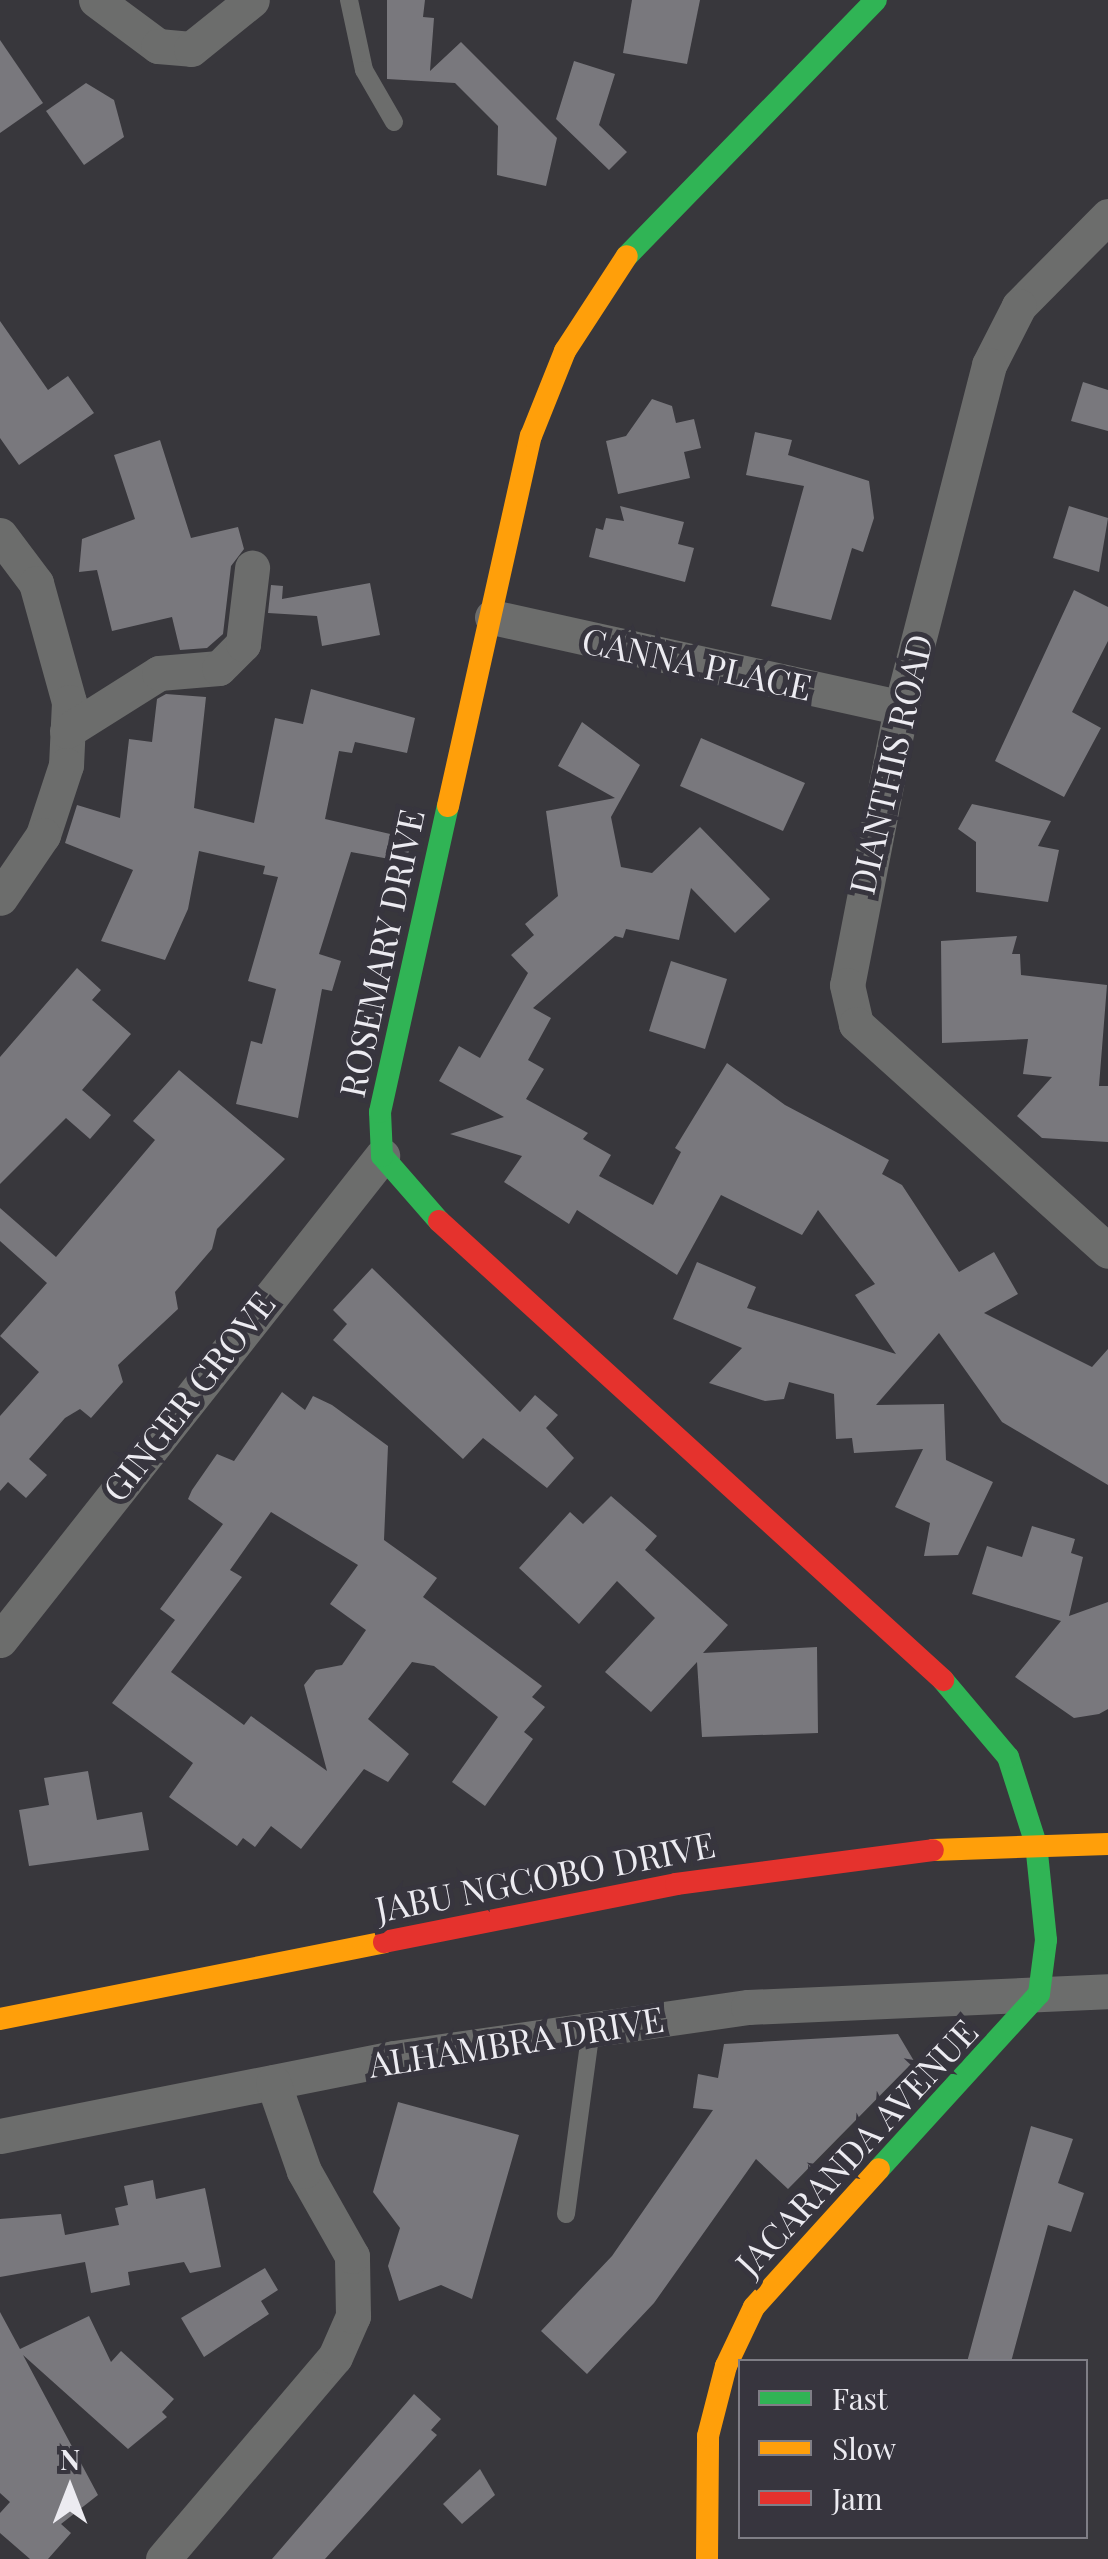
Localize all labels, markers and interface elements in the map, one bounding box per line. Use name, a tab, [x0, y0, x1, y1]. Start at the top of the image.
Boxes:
street label: CANNA PLACE	[578, 618, 816, 708]
street label: DIANTHIS ROAD	[840, 630, 940, 898]
street label: ROSEMARY DRIVE	[330, 805, 432, 1101]
street label: GINGER GROVE	[93, 1283, 283, 1509]
street label: JABU NGCOBO DRIVE	[372, 1822, 718, 1930]
street label: ALHAMBRA DRIVE	[365, 1997, 667, 2085]
street label: JACARANDA AVENUE	[726, 2010, 986, 2284]
legend	[738, 2359, 1088, 2539]
text: Fast	[832, 2378, 888, 2418]
text: Slow	[832, 2428, 896, 2468]
north arrow	[20, 2439, 120, 2539]
text: N	[60, 2440, 80, 2477]
text: Jam	[832, 2478, 883, 2518]

